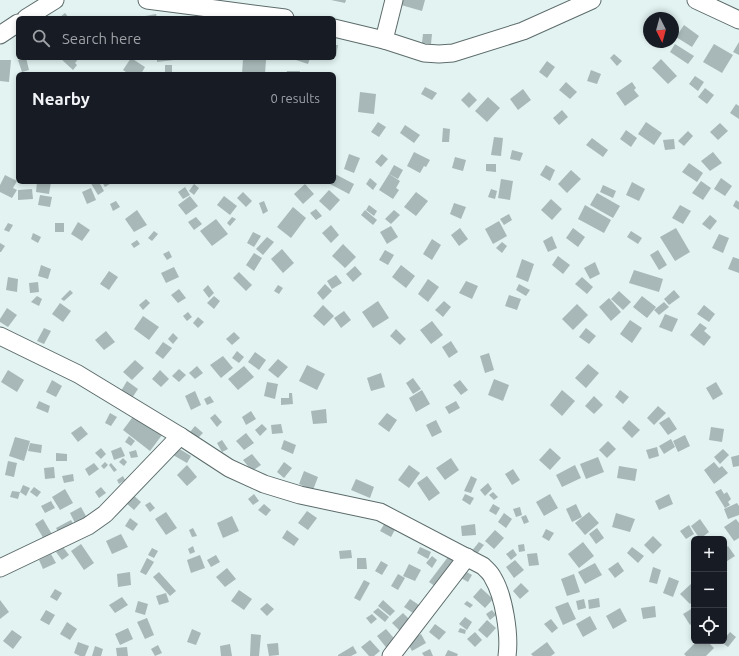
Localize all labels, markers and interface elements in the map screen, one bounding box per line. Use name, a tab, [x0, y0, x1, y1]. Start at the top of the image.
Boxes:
north arrow	[643, 12, 679, 48]
search box	[16, 16, 336, 60]
icon: search	[30, 27, 52, 49]
text: Search here	[62, 30, 141, 47]
text: Nearby	[32, 89, 90, 108]
text: 0 results	[270, 91, 320, 105]
map controls	[691, 536, 727, 644]
button: +	[691, 536, 727, 572]
button: −	[691, 572, 727, 608]
button: locate	[691, 608, 727, 644]

